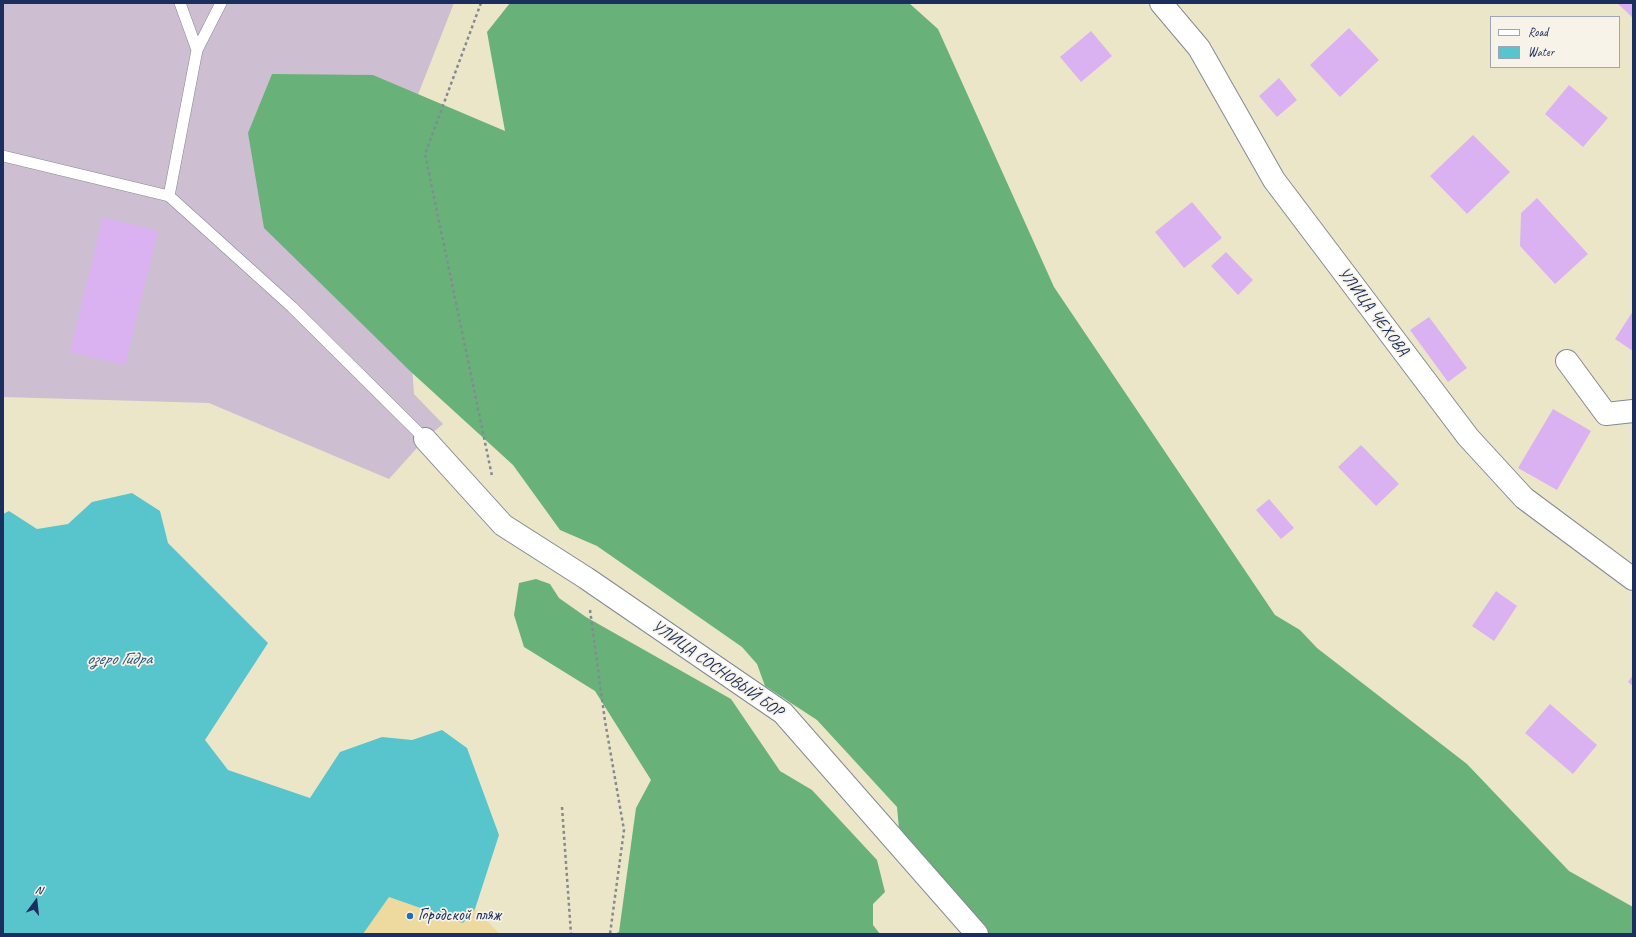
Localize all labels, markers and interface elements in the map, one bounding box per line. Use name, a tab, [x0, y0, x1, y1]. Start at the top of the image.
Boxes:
legend	[1490, 16, 1620, 68]
text: Road	[1528, 24, 1548, 40]
text: Water	[1528, 44, 1554, 60]
street label: УЛИЦА ЧЕХОВА	[1333, 264, 1413, 360]
street label: УЛИЦА СОСНОВЫЙ БОР	[647, 616, 787, 722]
water label: озеро Гидра	[87, 648, 151, 670]
north arrow	[16, 881, 56, 921]
text: N	[34, 882, 44, 897]
place label: Городской пляж	[418, 906, 500, 926]
marker: Городской пляж	[405, 911, 415, 921]

